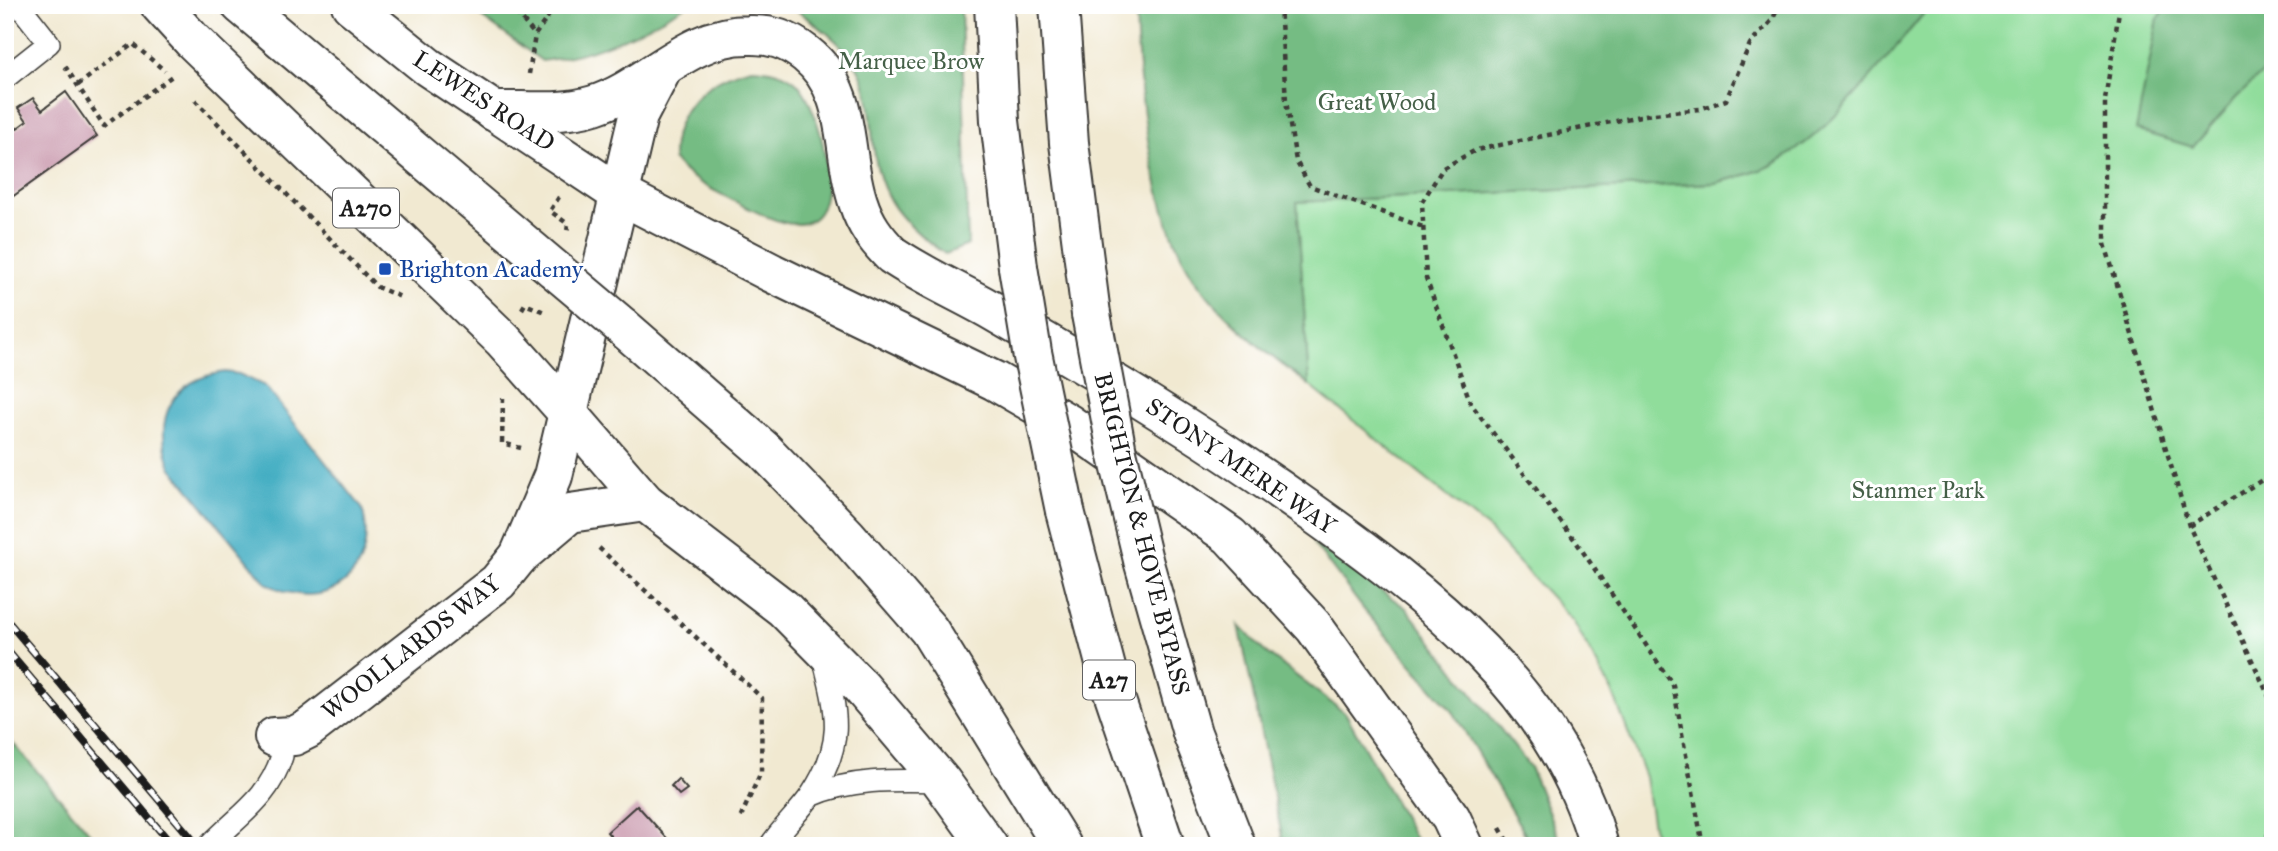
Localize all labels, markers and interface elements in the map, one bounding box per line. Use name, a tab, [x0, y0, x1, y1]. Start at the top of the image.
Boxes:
street label: LEWES ROAD	[407, 44, 561, 158]
park label: Marquee Brow	[838, 46, 985, 76]
park label: Great Wood	[1318, 87, 1436, 117]
road number: A270	[333, 188, 399, 228]
place label: Brighton Academy	[399, 254, 584, 284]
marker: Brighton Academy	[377, 261, 393, 277]
street label: BRIGHTON & HOVE BYPASS	[1087, 370, 1197, 698]
street label: STONY MERE WAY	[1140, 391, 1342, 541]
park label: Stanmer Park	[1851, 475, 1985, 505]
street label: WOOLLARDS WAY	[316, 567, 507, 726]
road number: A27	[1083, 660, 1135, 700]

